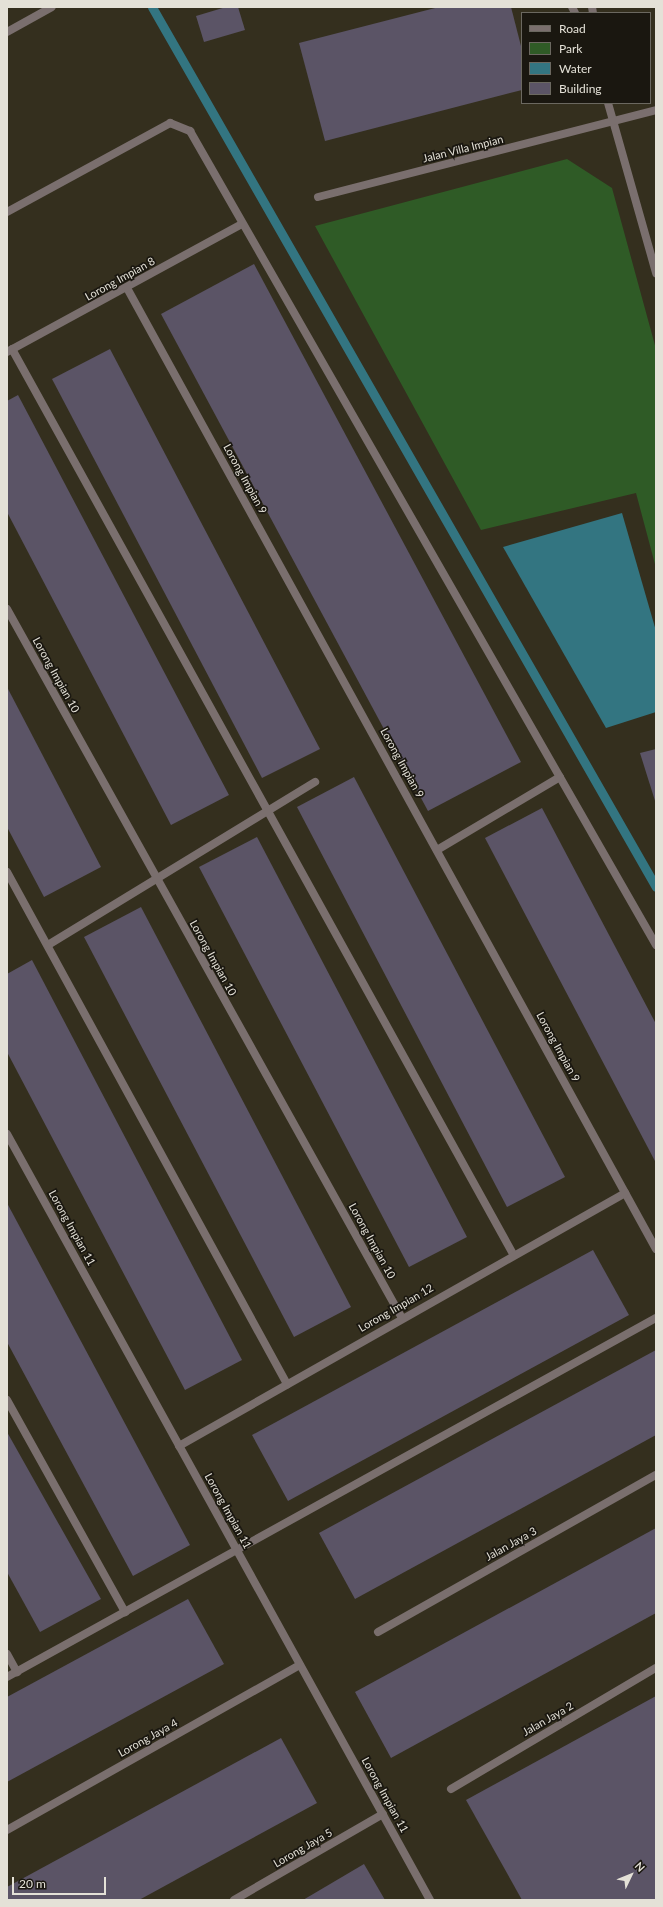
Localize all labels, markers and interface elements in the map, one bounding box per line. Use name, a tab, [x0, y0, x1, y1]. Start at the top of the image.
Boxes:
legend	[521, 12, 651, 104]
text: Road	[559, 21, 586, 36]
text: Park	[559, 41, 582, 56]
text: Water	[559, 61, 592, 76]
text: Building	[559, 81, 602, 96]
street label: Jalan Villa Impian	[421, 133, 505, 165]
street label: Lorong Impian 8	[83, 254, 157, 304]
street label: Lorong Impian 9	[220, 442, 270, 516]
street label: Lorong Impian 10	[30, 635, 82, 715]
street label: Lorong Impian 9	[377, 726, 427, 800]
street label: Lorong Impian 10	[187, 918, 239, 998]
street label: Lorong Impian 9	[533, 1010, 583, 1084]
street label: Lorong Impian 11	[46, 1188, 98, 1268]
street label: Lorong Impian 10	[346, 1201, 398, 1281]
street label: Lorong Impian 12	[356, 1281, 436, 1335]
street label: Lorong Impian 11	[202, 1471, 254, 1551]
street label: Jalan Jaya 3	[483, 1524, 539, 1564]
street label: Jalan Jaya 2	[520, 1699, 576, 1739]
street label: Lorong Jaya 4	[116, 1716, 180, 1760]
street label: Lorong Impian 11	[359, 1755, 411, 1835]
street label: Lorong Jaya 5	[271, 1826, 335, 1870]
north arrow	[611, 1855, 651, 1895]
text: N	[632, 1859, 648, 1874]
scale bar	[14, 1869, 108, 1895]
text: 20 m	[19, 1876, 46, 1891]

